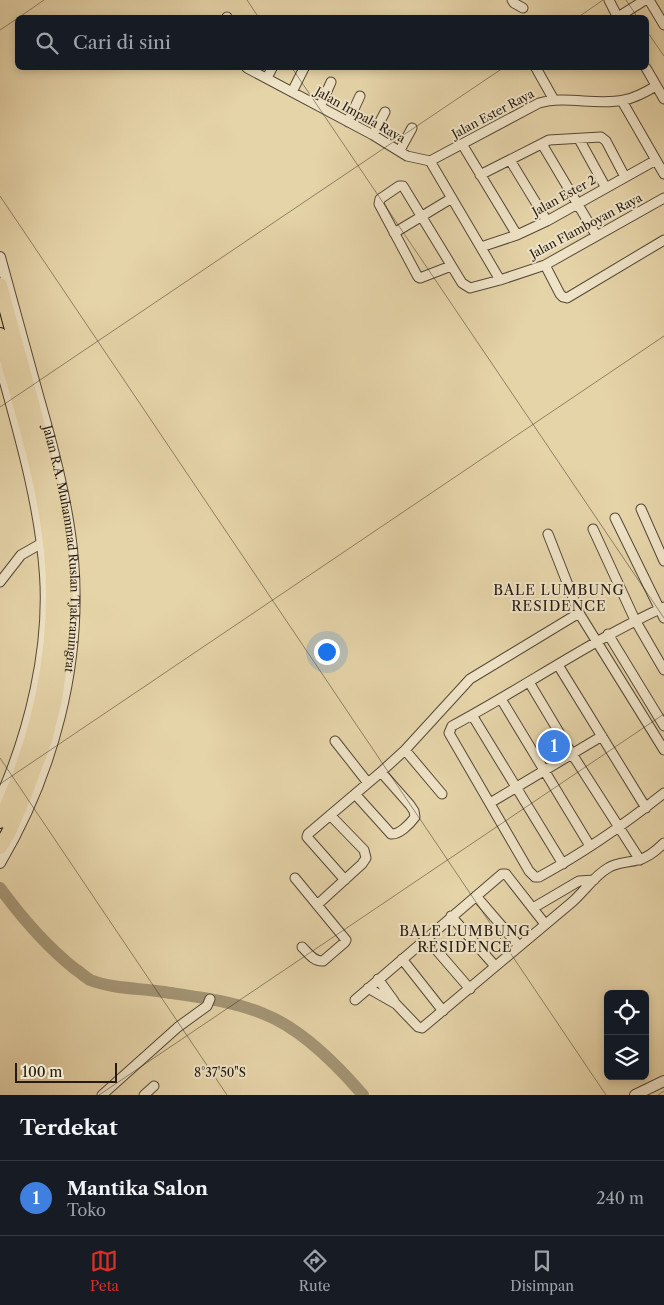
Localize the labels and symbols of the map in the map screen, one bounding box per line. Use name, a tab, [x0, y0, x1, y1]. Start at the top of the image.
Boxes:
street label: Jalan Impala Raya	[311, 83, 409, 146]
street label: Jalan Ester Raya	[447, 85, 537, 142]
street label: Jalan Ester 2	[528, 172, 598, 220]
street label: Jalan Flamboyan Raya	[525, 189, 645, 262]
street label: Jalan R.A. Muhammad Ruslan Tjakraningrat	[39, 422, 83, 675]
district label: BALE LUMBUNG RESIDENCE	[493, 581, 625, 615]
your location	[314, 639, 340, 665]
pin: 1	[538, 727, 570, 765]
district label: BALE LUMBUNG RESIDENCE	[399, 922, 531, 956]
scale bar	[15, 1060, 118, 1083]
text: 8°37'50"S	[194, 1065, 246, 1080]

